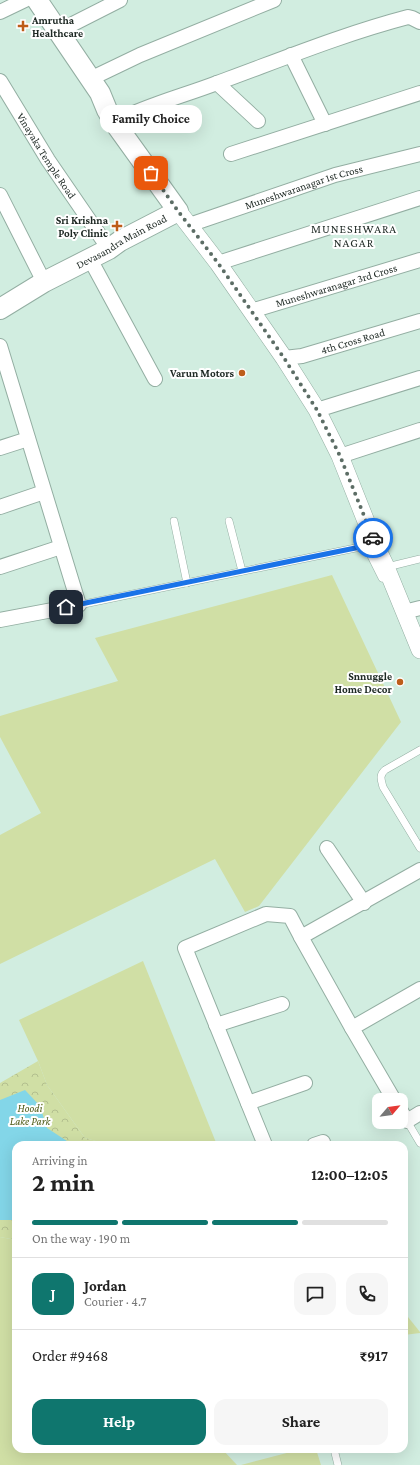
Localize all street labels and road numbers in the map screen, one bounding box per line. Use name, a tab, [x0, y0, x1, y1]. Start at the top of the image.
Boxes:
street label: Vinayaka Temple Road	[15, 111, 79, 201]
street label: Muneshwaranagar 1st Cross	[243, 162, 364, 211]
street label: Devasandra Main Road	[74, 212, 169, 271]
street label: Muneshwaranagar 3rd Cross	[274, 261, 398, 309]
street label: 4th Cross Road	[319, 326, 386, 356]

